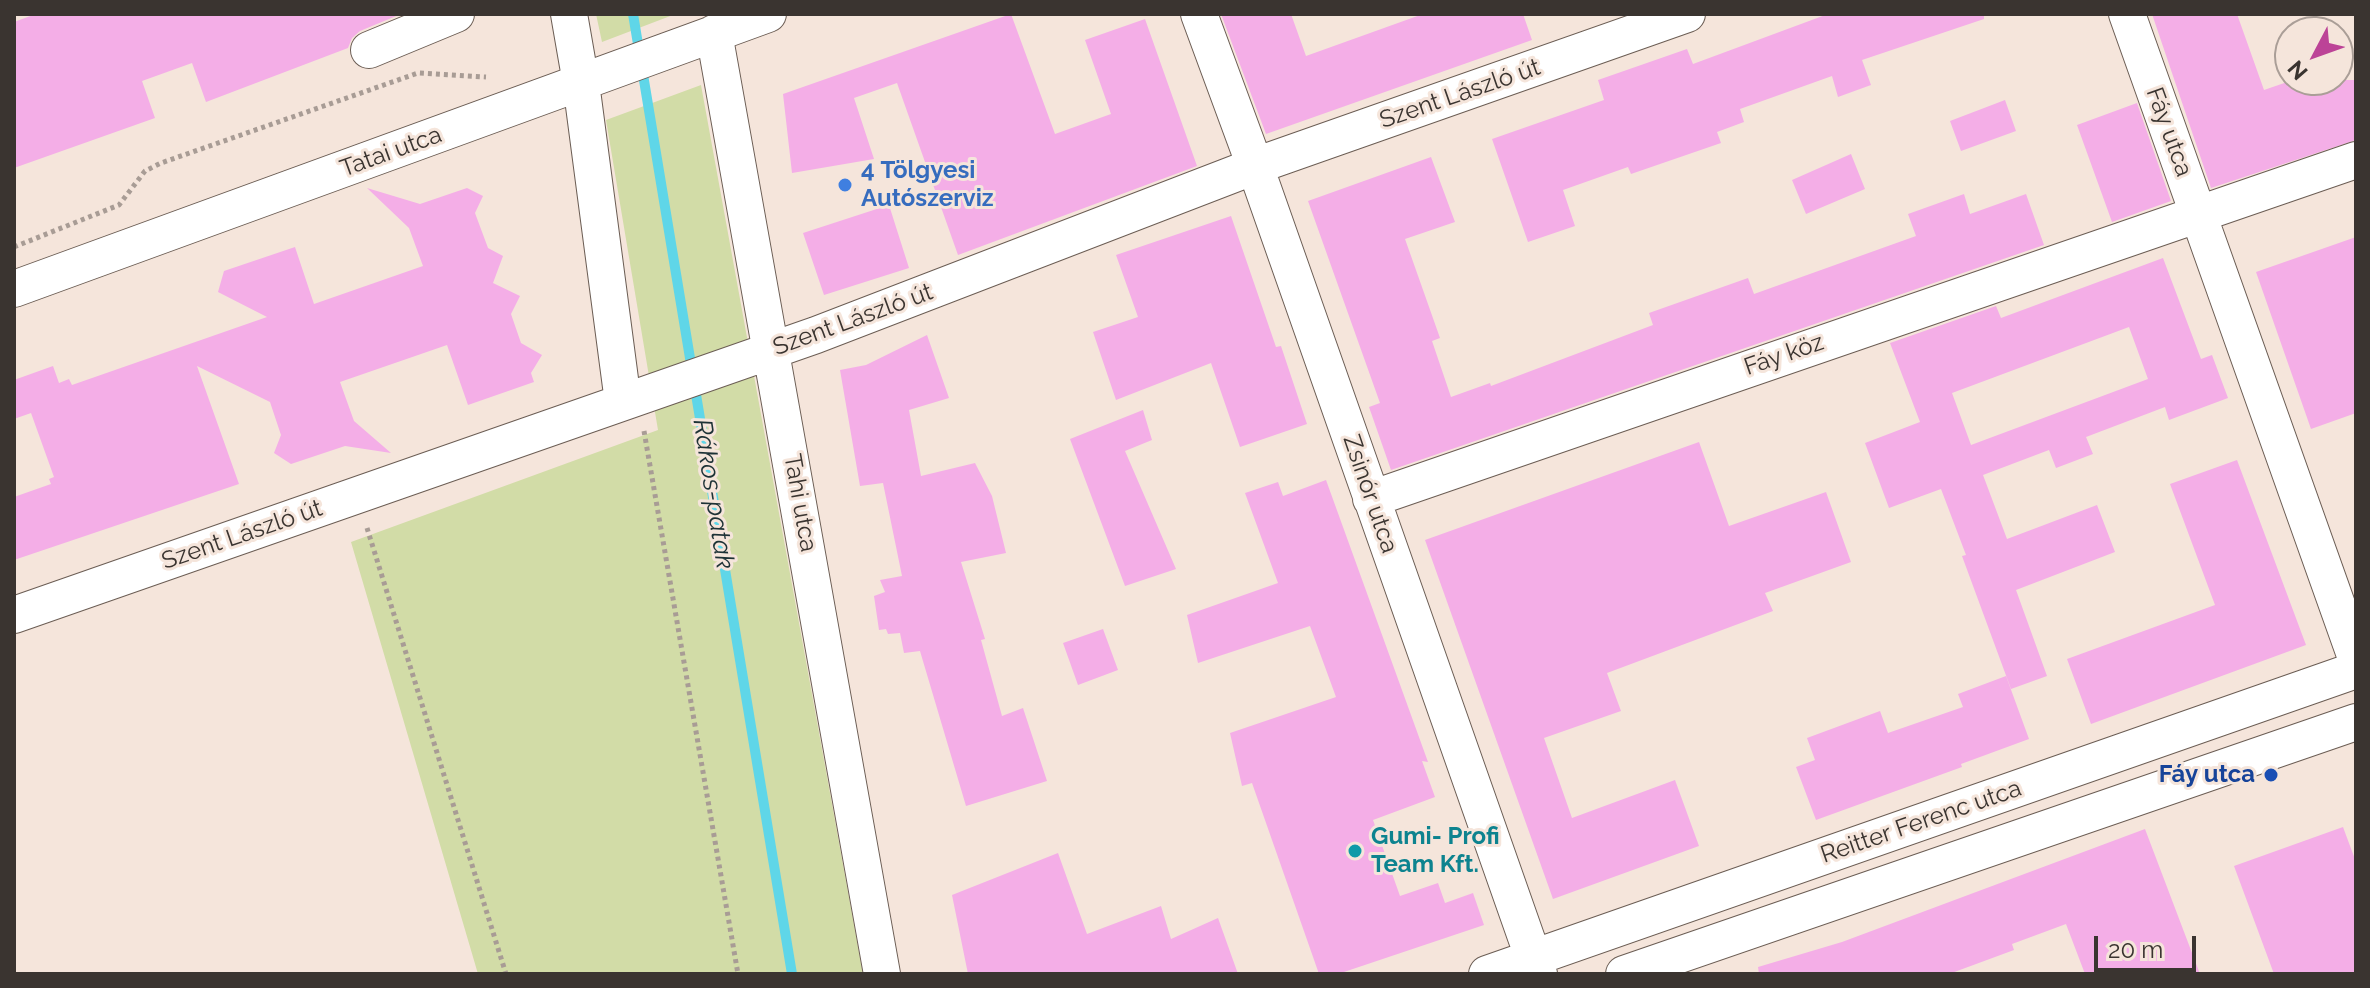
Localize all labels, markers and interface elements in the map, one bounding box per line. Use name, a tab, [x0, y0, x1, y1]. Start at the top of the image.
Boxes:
north arrow	[2274, 16, 2354, 96]
street label: Szent László út	[1376, 53, 1544, 135]
text: N	[2282, 56, 2313, 85]
street label: Fáy utca	[2140, 84, 2198, 180]
street label: Tatai utca	[336, 120, 446, 184]
place label: 4 Tölgyesi Autószerviz	[861, 157, 994, 213]
marker: 4 Tölgyesi Autószerviz	[836, 176, 854, 194]
street label: Szent László út	[769, 278, 937, 362]
street label: Fáy köz	[1740, 328, 1828, 382]
water label: Rákos-patak	[686, 417, 740, 571]
street label: Zsinór utca	[1336, 431, 1404, 557]
street label: Tahi utca	[777, 452, 823, 554]
street label: Szent László út	[158, 494, 326, 576]
place label: Fáy utca	[2159, 761, 2255, 789]
marker: Fáy utca	[2262, 766, 2280, 784]
street label: Reitter Ferenc utca	[1817, 774, 2025, 870]
place label: Gumi- Profi Team Kft.	[1371, 823, 1500, 879]
marker: Gumi- Profi Team Kft.	[1346, 842, 1364, 860]
scale bar	[2098, 920, 2200, 970]
text: 20 m	[2108, 935, 2163, 964]

